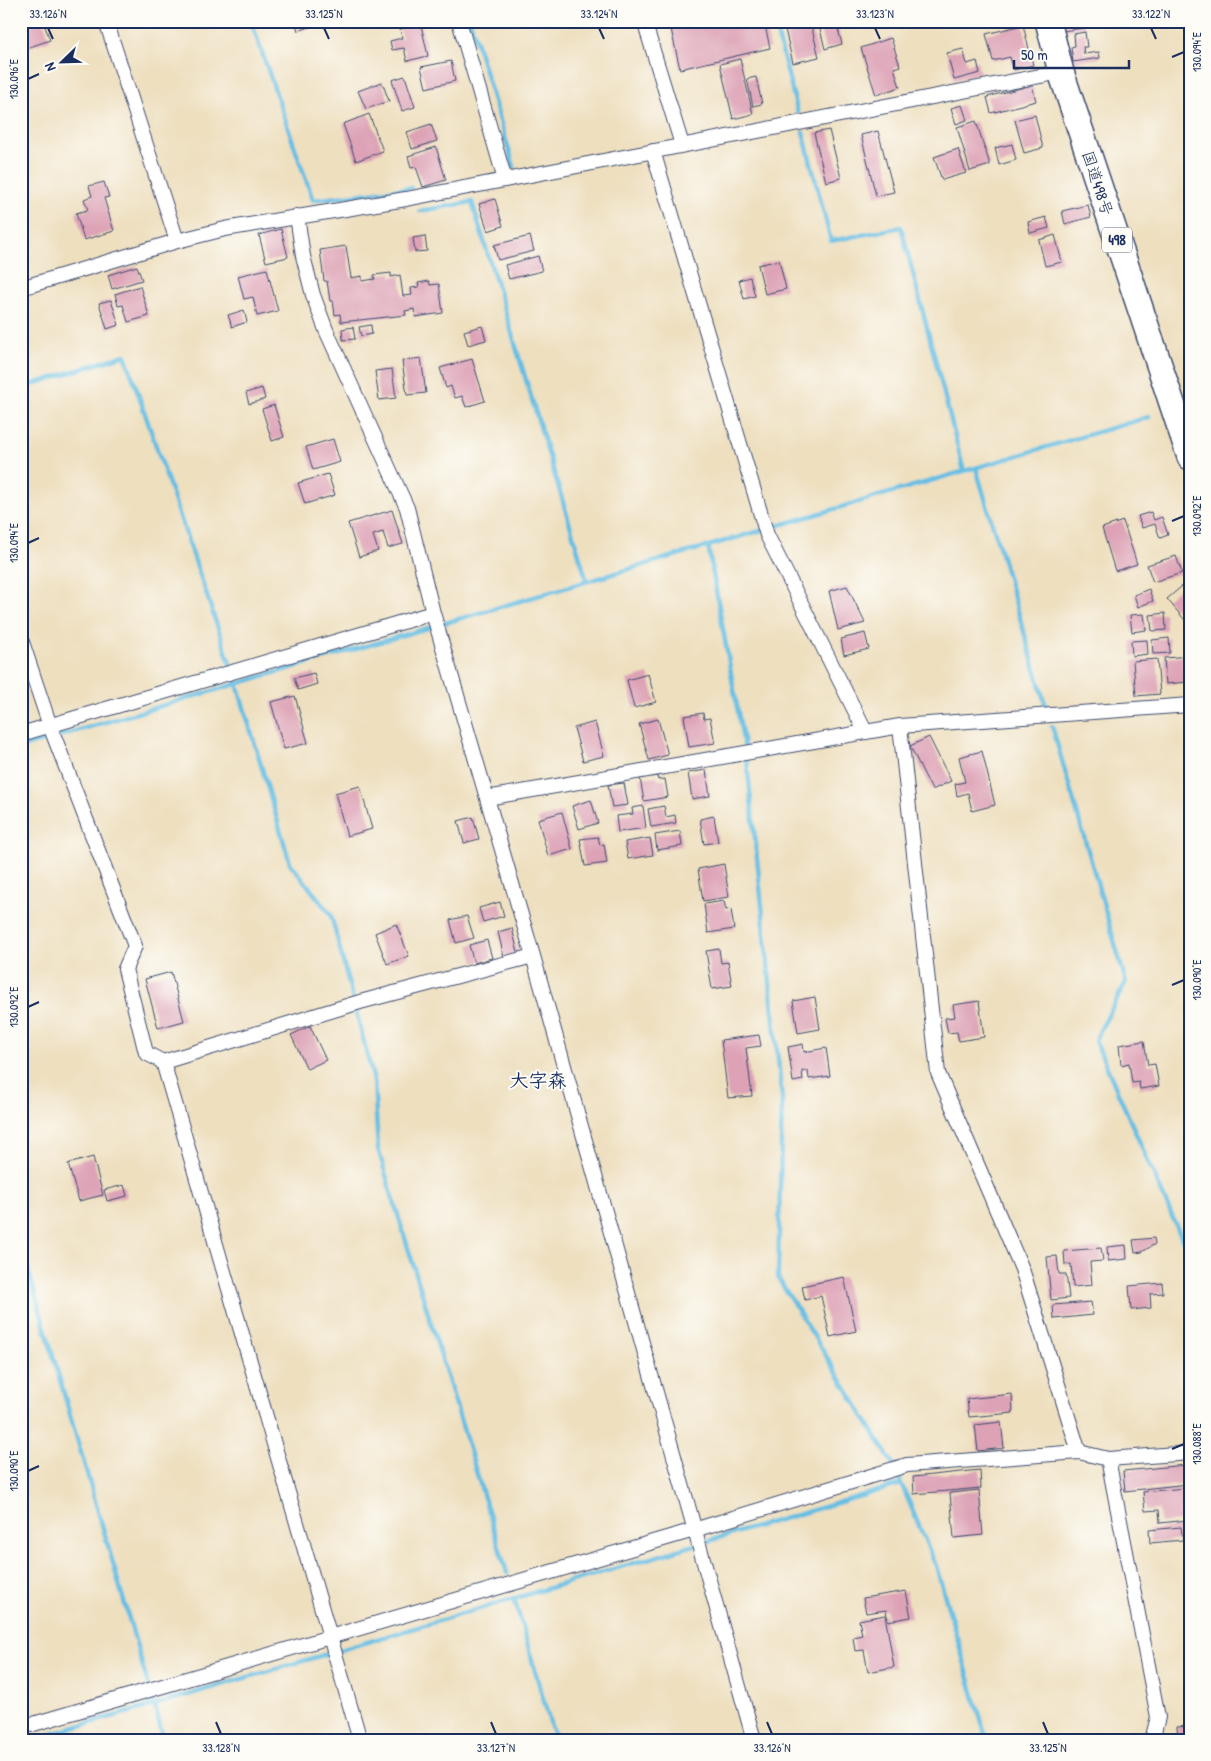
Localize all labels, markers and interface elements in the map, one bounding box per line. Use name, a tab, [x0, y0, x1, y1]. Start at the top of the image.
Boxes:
text: 33.126°N	[29, 5, 67, 22]
text: 33.125°N	[305, 5, 343, 22]
text: 33.124°N	[581, 5, 617, 22]
text: 33.123°N	[856, 5, 894, 22]
text: 33.122°N	[1132, 5, 1170, 22]
text: 130.094°E	[1188, 31, 1205, 72]
north arrow	[38, 38, 88, 88]
scale bar	[1014, 38, 1128, 70]
text: 50 m	[1021, 44, 1048, 65]
text: 130.096°E	[5, 58, 22, 99]
text: N	[39, 60, 60, 74]
street label: 国道498号	[1077, 148, 1119, 218]
road number: 498	[1102, 228, 1132, 252]
text: 130.092°E	[1188, 495, 1205, 537]
text: 130.094°E	[5, 522, 22, 563]
text: 130.090°E	[1188, 959, 1205, 1000]
text: 130.092°E	[5, 986, 22, 1028]
district label: 大字森	[509, 1067, 567, 1093]
text: 130.088°E	[1188, 1423, 1205, 1465]
text: 130.090°E	[5, 1450, 22, 1491]
text: 33.128°N	[202, 1739, 240, 1756]
text: 33.127°N	[477, 1739, 515, 1756]
text: 33.126°N	[753, 1739, 791, 1756]
text: 33.125°N	[1029, 1739, 1067, 1756]

